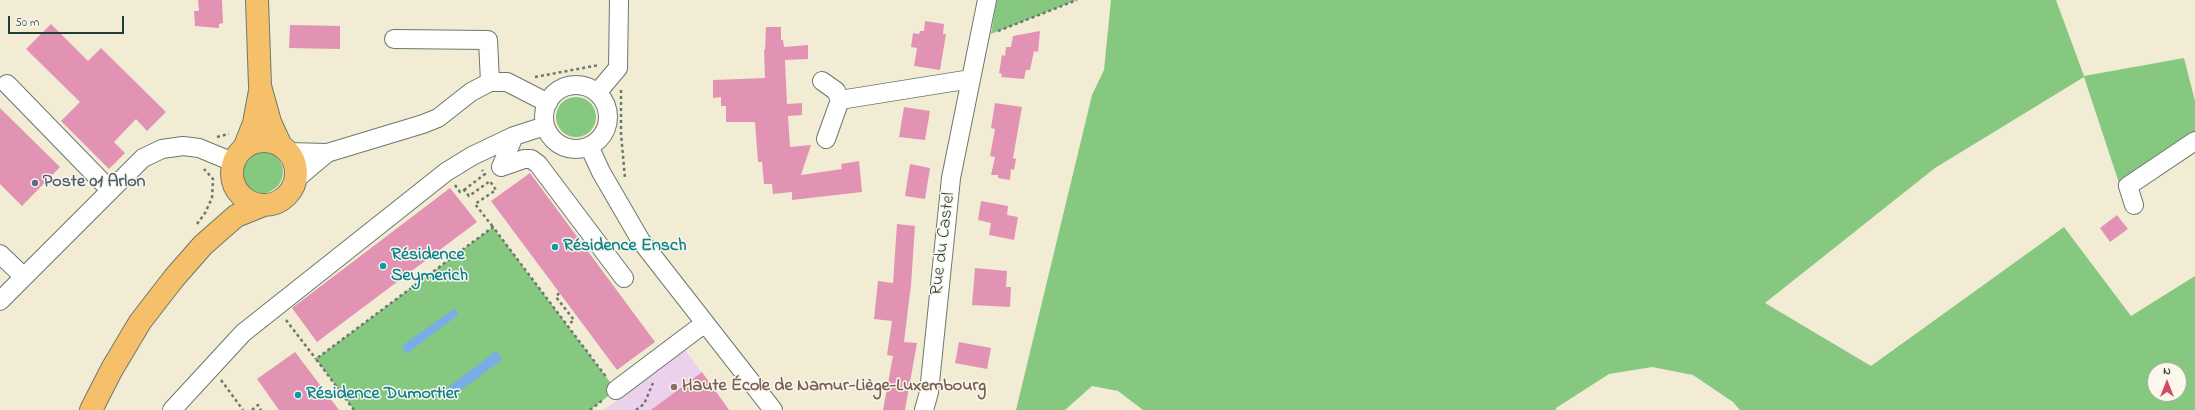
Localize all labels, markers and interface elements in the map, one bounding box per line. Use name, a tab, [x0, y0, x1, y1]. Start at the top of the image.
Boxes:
scale bar	[10, 8, 126, 34]
text: 50 m	[15, 14, 39, 32]
place label: Poste 01 Arlon	[43, 172, 145, 194]
marker: Poste 01 Arlon	[30, 178, 40, 188]
street label: Rue du Castel	[927, 191, 961, 297]
place label: Résidence Ensch	[563, 236, 687, 258]
marker: Résidence Ensch	[550, 242, 560, 252]
place label: Résidence Seymerich	[391, 245, 468, 288]
marker: Résidence Seymerich	[378, 261, 388, 271]
north arrow	[2147, 362, 2187, 402]
text: N	[2163, 363, 2171, 379]
place label: Haute École de Namur-Liège-Luxembourg	[682, 376, 986, 398]
marker: Haute École de Namur-Liège-Luxembourg	[669, 382, 679, 392]
place label: Résidence Dumortier	[306, 384, 459, 406]
marker: Résidence Dumortier	[293, 390, 303, 400]

